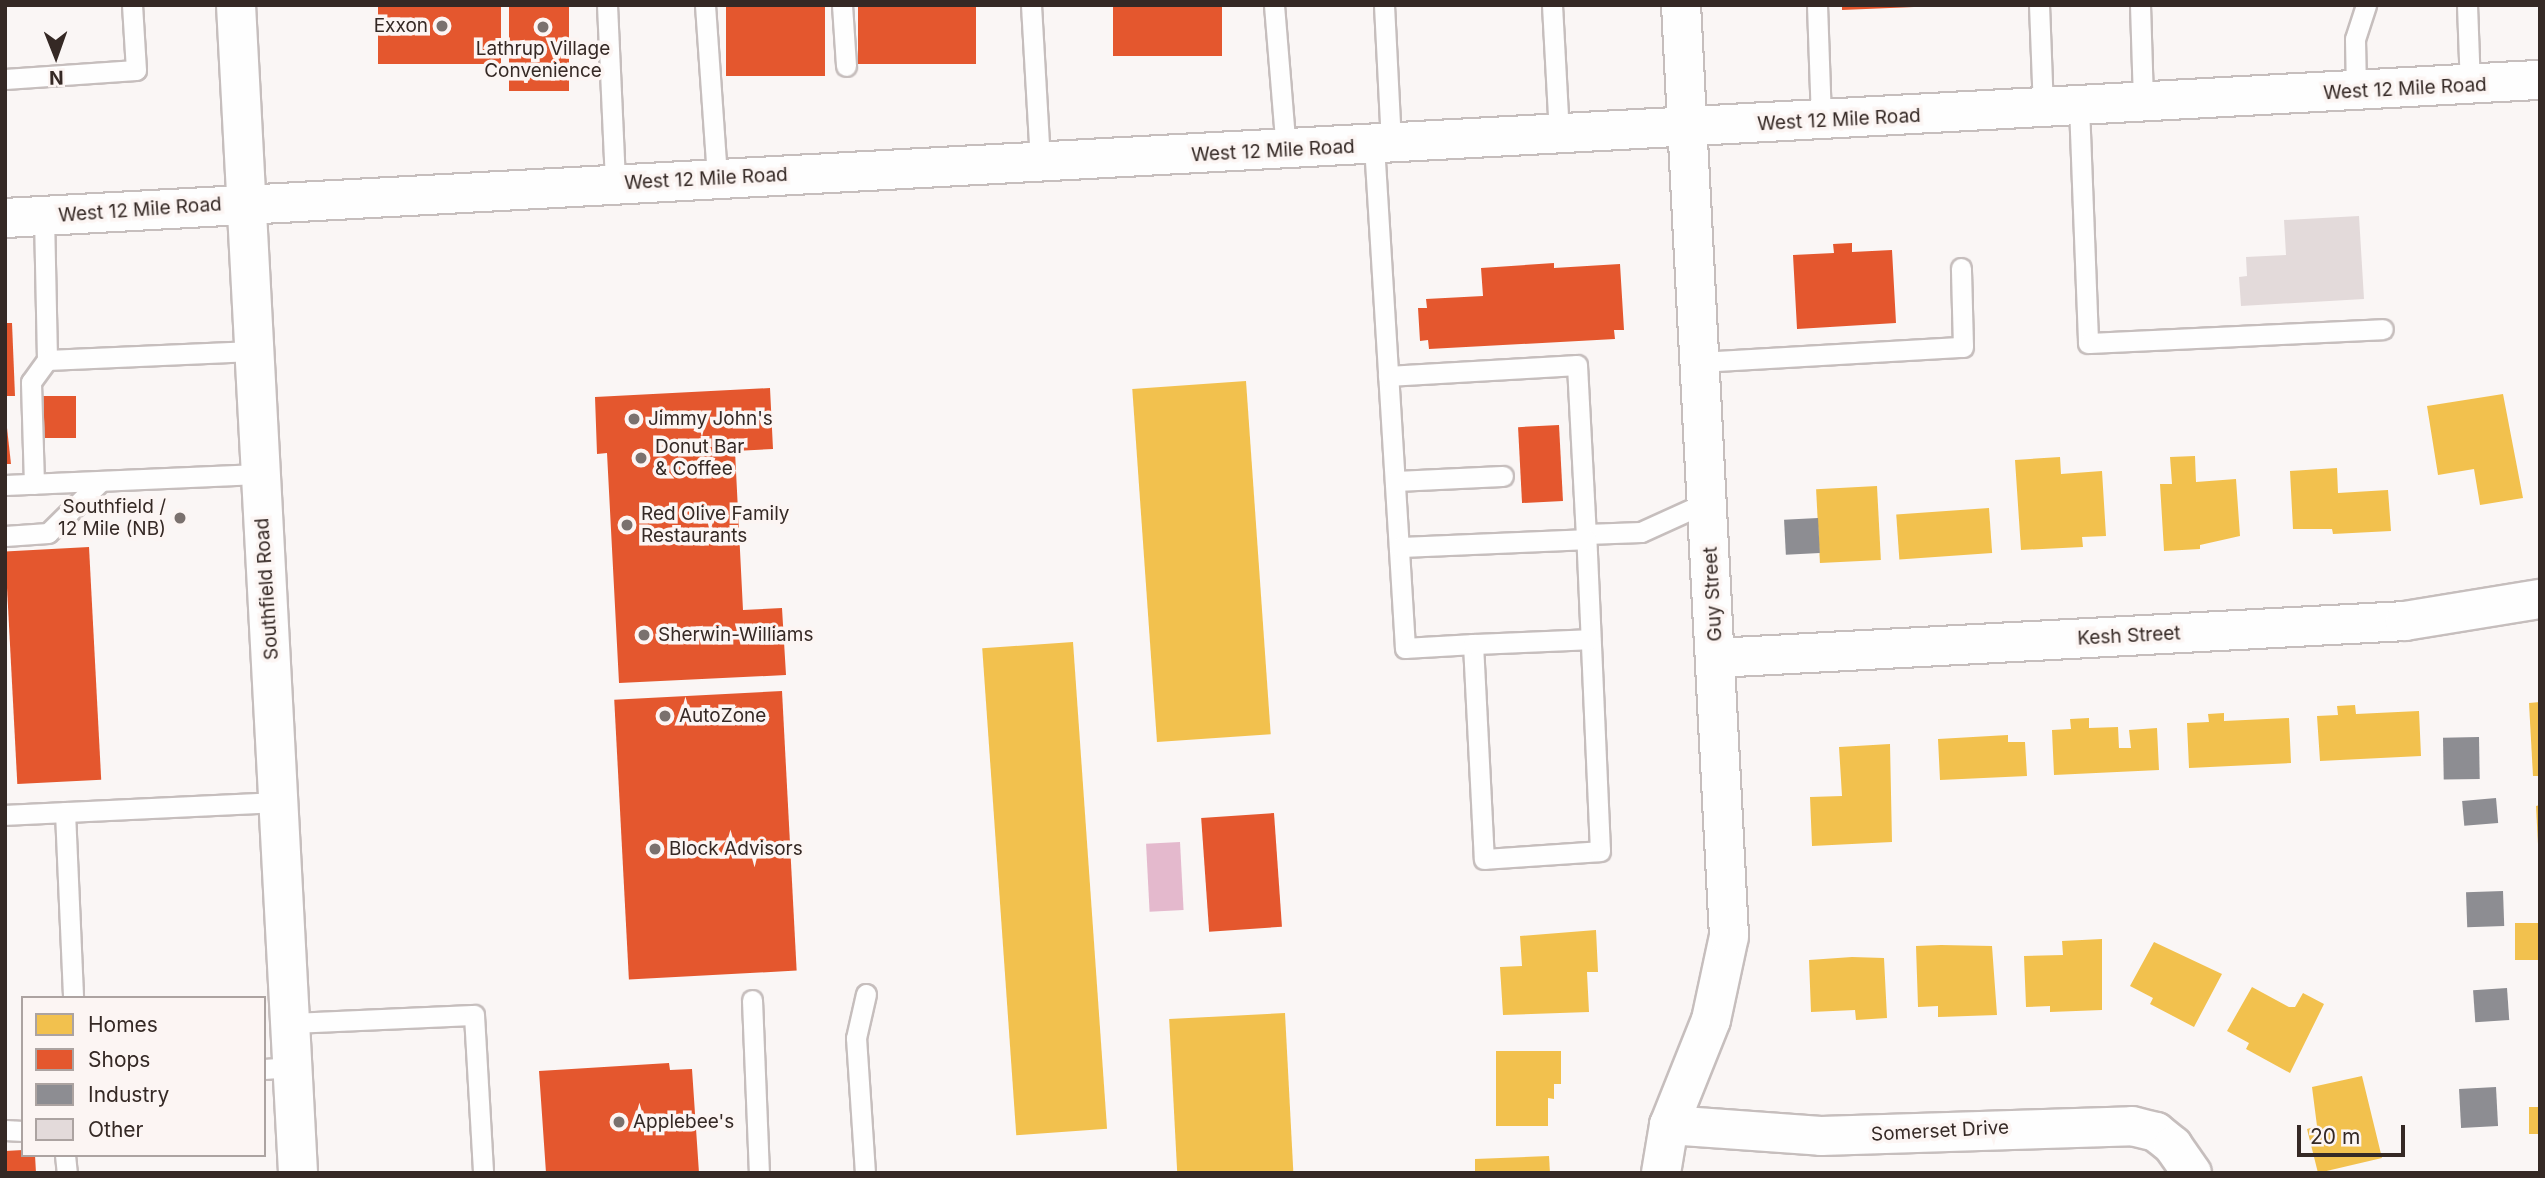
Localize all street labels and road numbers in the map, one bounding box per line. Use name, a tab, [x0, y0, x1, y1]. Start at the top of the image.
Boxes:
street label: West 12 Mile Road	[2323, 73, 2487, 105]
street label: West 12 Mile Road	[1757, 104, 1921, 136]
street label: West 12 Mile Road	[1191, 135, 1355, 167]
street label: West 12 Mile Road	[624, 163, 788, 195]
street label: West 12 Mile Road	[58, 193, 222, 227]
street label: Southfield Road	[251, 517, 283, 661]
street label: Guy Street	[1699, 546, 1727, 642]
street label: Kesh Street	[2077, 622, 2181, 650]
street label: Somerset Drive	[1870, 1116, 2010, 1146]

